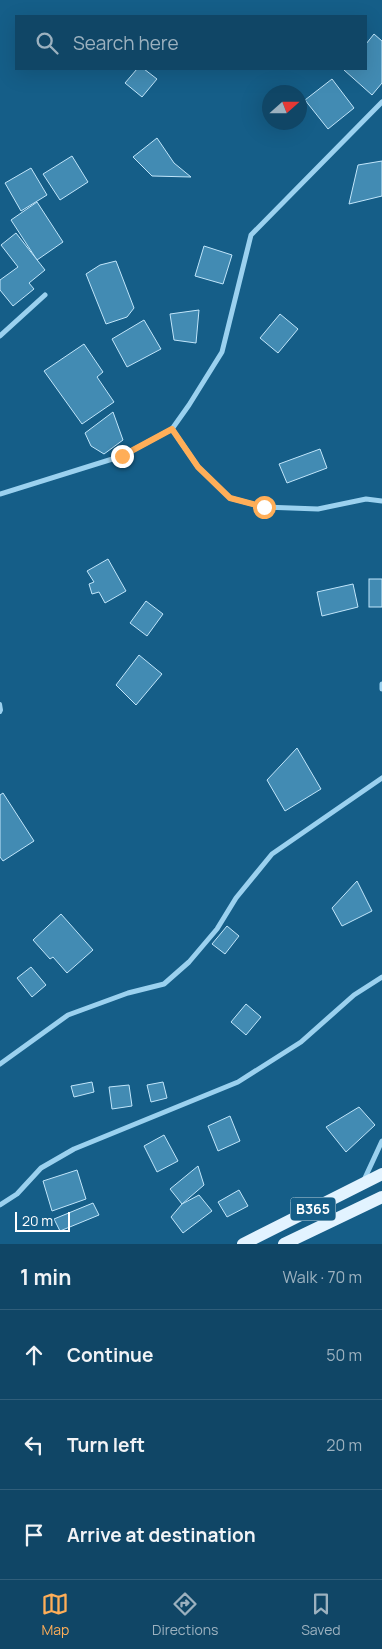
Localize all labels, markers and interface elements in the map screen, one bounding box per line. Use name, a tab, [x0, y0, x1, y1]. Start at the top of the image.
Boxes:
search box	[15, 15, 367, 70]
icon: search	[33, 29, 61, 57]
text: Search here	[73, 30, 179, 56]
north arrow	[262, 85, 307, 130]
route end	[111, 445, 134, 468]
route start	[253, 496, 276, 519]
road number: B365	[290, 1198, 336, 1220]
scale bar	[15, 1209, 70, 1232]
text: 20 m	[22, 1211, 53, 1230]
text: 1 min	[20, 1263, 71, 1291]
text: Walk · 70 m	[283, 1266, 362, 1288]
icon: ahead	[20, 1341, 48, 1369]
text: Continue	[67, 1342, 153, 1368]
text: 50 m	[326, 1344, 362, 1366]
icon: left	[20, 1431, 48, 1459]
text: Turn left	[67, 1432, 145, 1458]
text: 20 m	[326, 1434, 362, 1456]
icon: arrive	[20, 1521, 48, 1549]
text: Arrive at destination	[67, 1522, 256, 1548]
tab: Map	[41, 1590, 69, 1639]
tab: Directions	[152, 1590, 218, 1639]
tab: Saved	[301, 1590, 341, 1639]

